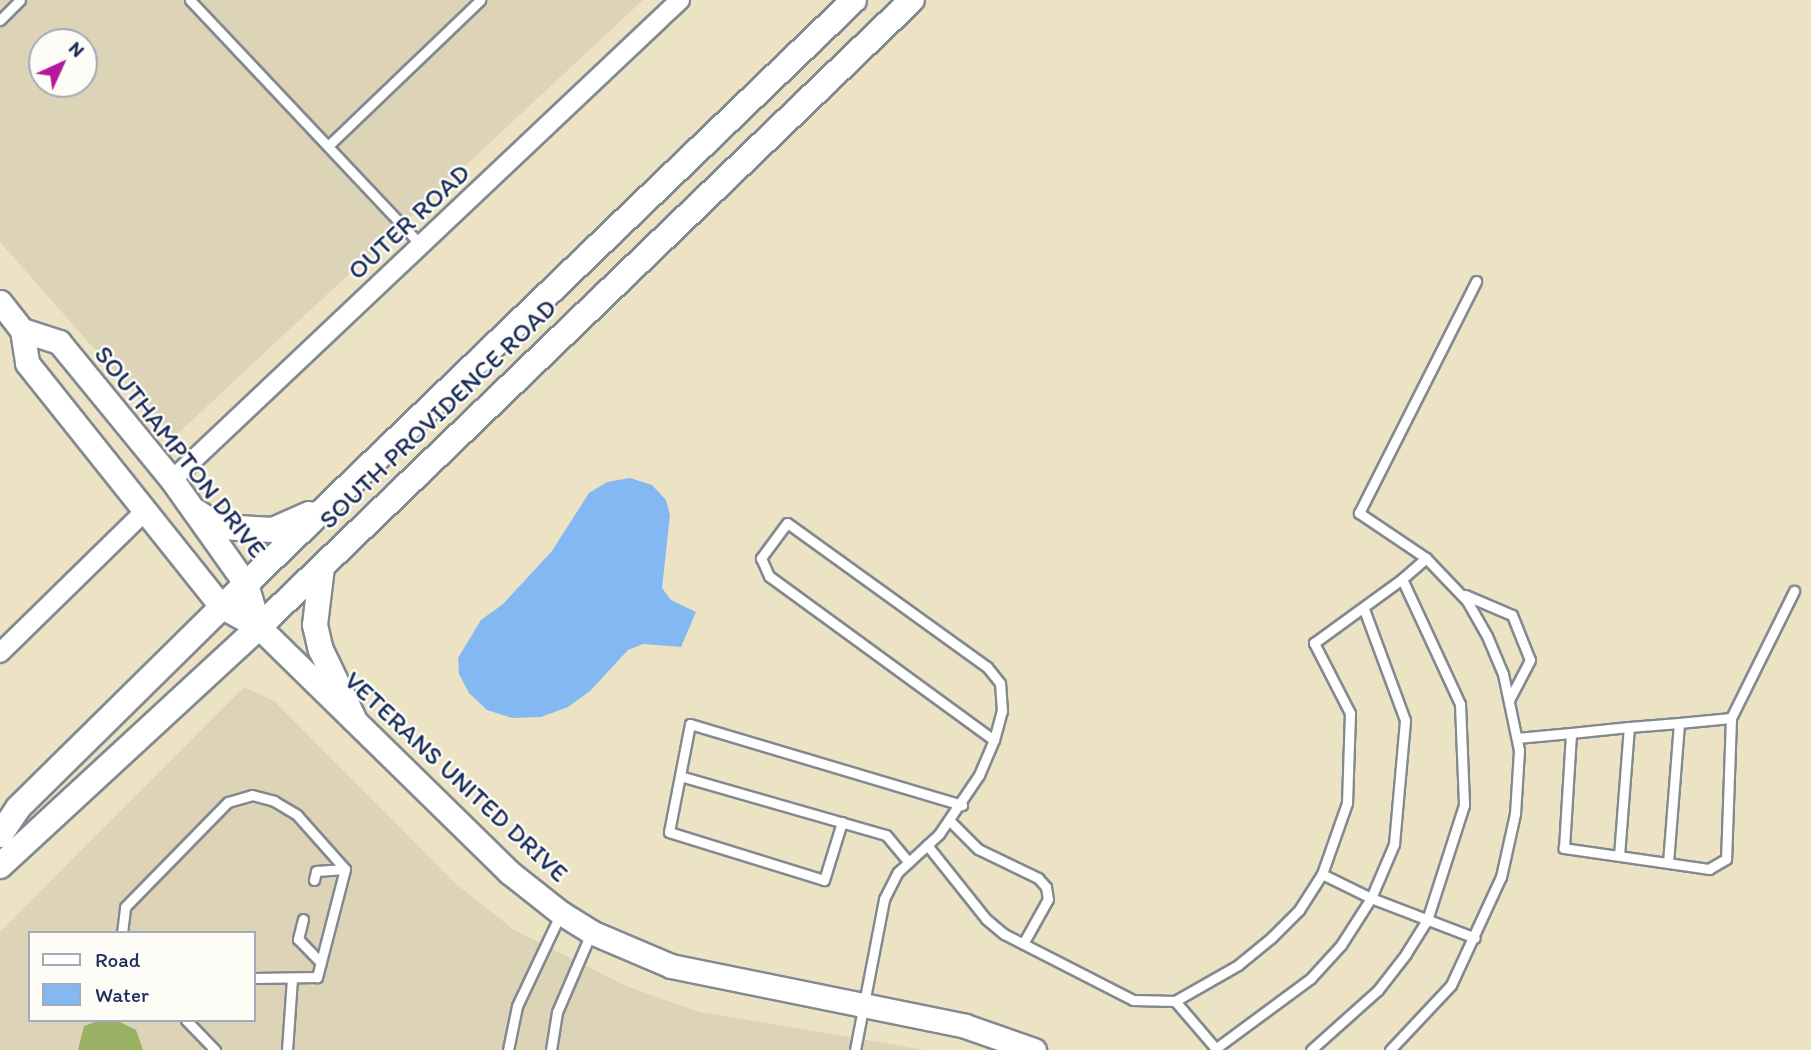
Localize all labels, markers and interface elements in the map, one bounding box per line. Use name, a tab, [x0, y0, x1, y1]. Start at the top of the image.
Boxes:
north arrow	[28, 28, 98, 98]
text: N	[64, 37, 89, 62]
street label: OUTER ROAD	[342, 158, 476, 286]
street label: SOUTH PROVIDENCE ROAD	[314, 293, 562, 535]
street label: SOUTHAMPTON DRIVE	[86, 338, 274, 566]
street label: VETERANS UNITED DRIVE	[337, 665, 575, 889]
legend	[28, 931, 256, 1022]
text: Road	[95, 947, 140, 972]
text: Water	[95, 982, 149, 1007]

